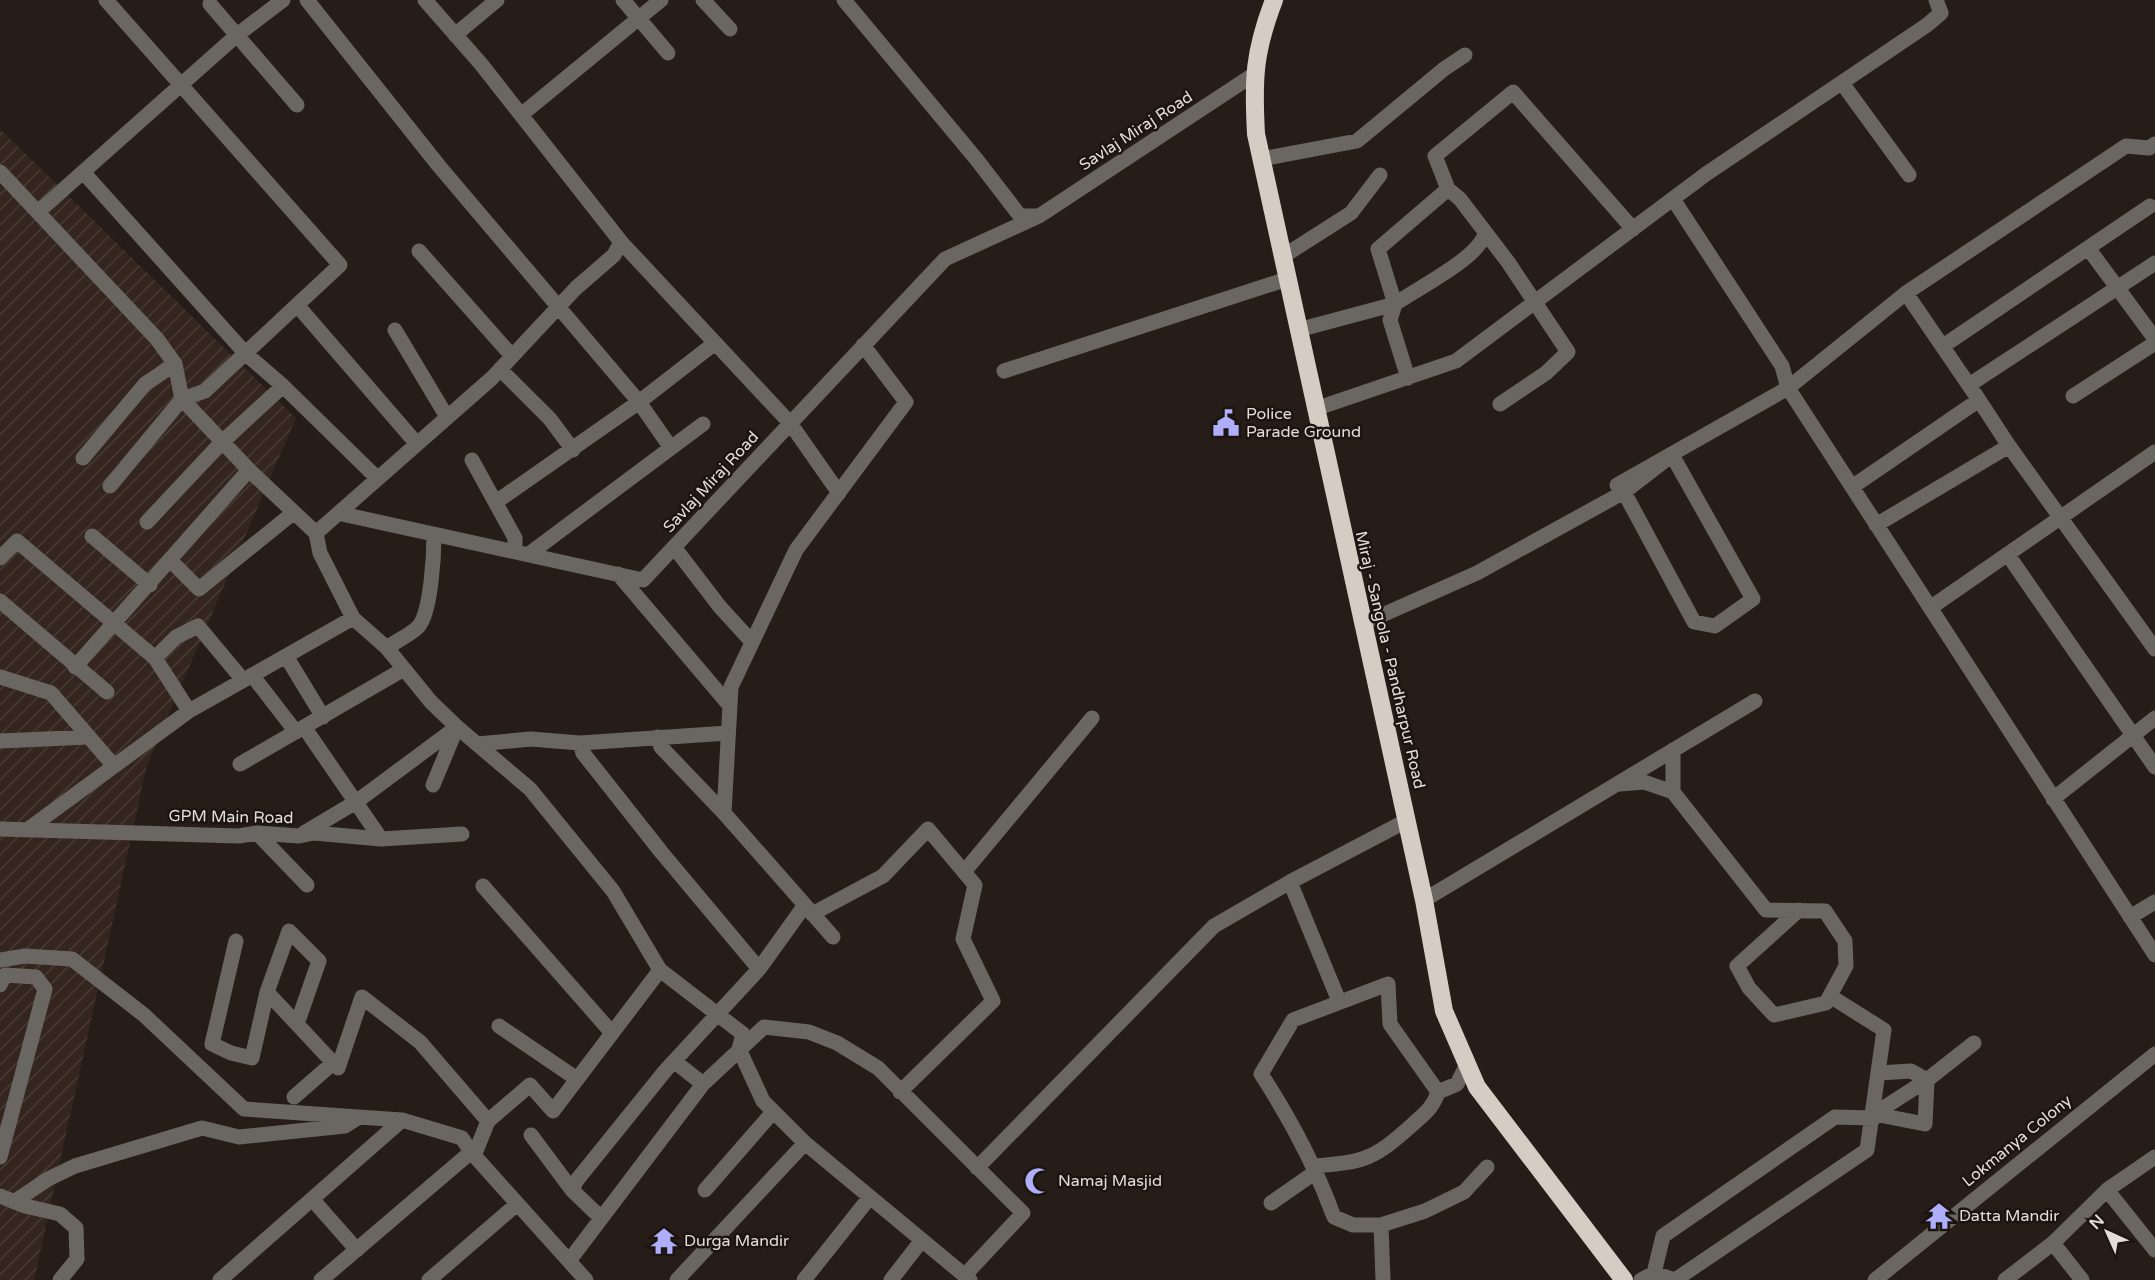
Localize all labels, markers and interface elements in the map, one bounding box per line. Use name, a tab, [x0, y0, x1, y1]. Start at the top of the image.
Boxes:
street label: Savlaj Miraj Road	[1076, 87, 1196, 175]
place label: Police Parade Ground	[1246, 404, 1361, 442]
public building icon: Police Parade Ground	[1211, 408, 1241, 438]
street label: Savlaj Miraj Road	[659, 427, 763, 537]
street label: Miraj - Sangola - Pandharpur Road	[1351, 529, 1429, 791]
street label: GPM Main Road	[168, 806, 294, 828]
street label: Lokmanya Colony	[1958, 1090, 2076, 1191]
mosque icon: Namaj Masjid	[1023, 1166, 1053, 1196]
place label: Namaj Masjid	[1058, 1171, 1162, 1191]
temple icon: Datta Mandir	[1924, 1201, 1954, 1231]
north arrow	[2077, 1202, 2137, 1262]
place label: Datta Mandir	[1959, 1206, 2060, 1226]
text: N	[2085, 1210, 2109, 1234]
temple icon: Durga Mandir	[649, 1226, 679, 1256]
place label: Durga Mandir	[684, 1231, 790, 1251]

